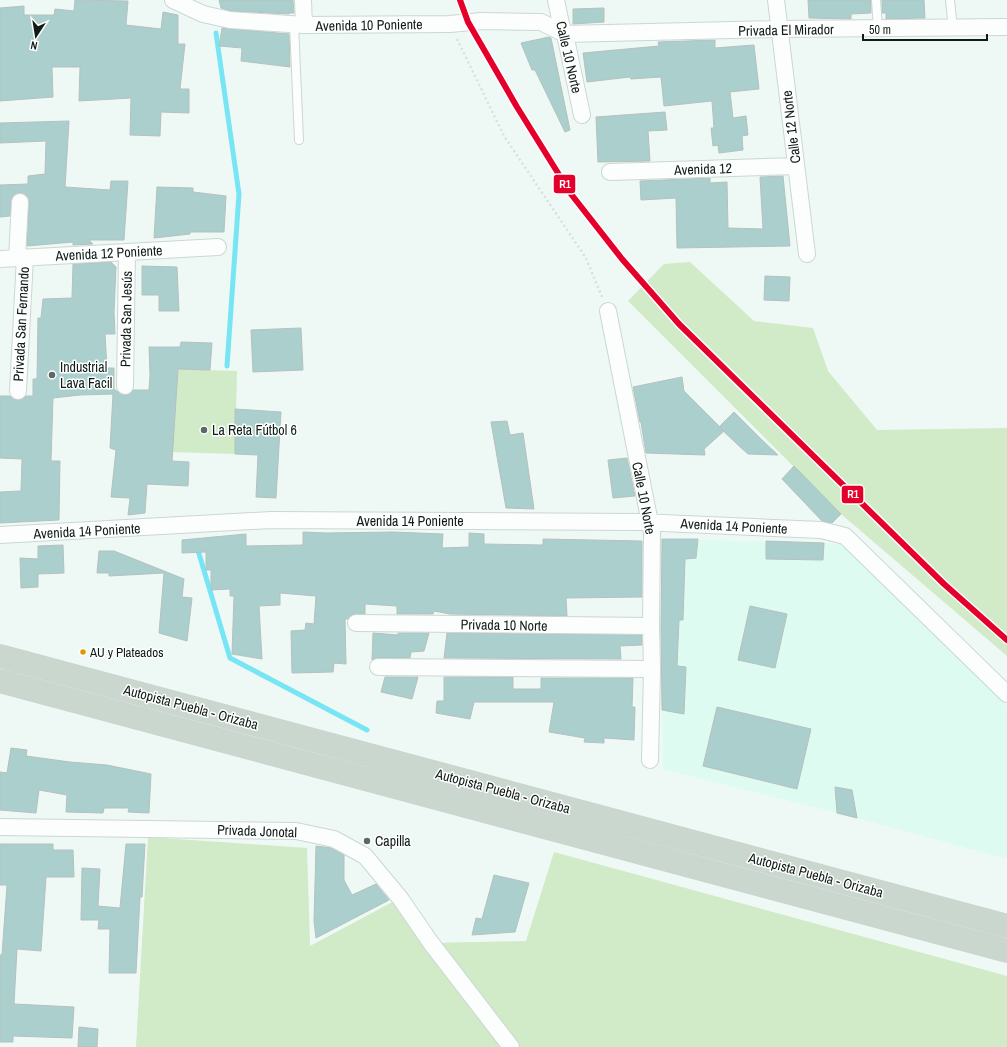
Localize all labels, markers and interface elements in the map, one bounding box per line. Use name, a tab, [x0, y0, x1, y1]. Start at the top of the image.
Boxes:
street label: Avenida 10 Poniente	[314, 15, 423, 35]
north arrow	[16, 16, 56, 56]
scale bar	[863, 16, 987, 42]
street label: Calle 10 Norte	[552, 19, 586, 95]
street label: Privada El Mirador	[738, 20, 834, 40]
text: 50 m	[869, 22, 891, 38]
text: N	[29, 38, 39, 53]
street label: Calle 12 Norte	[778, 89, 804, 165]
street label: Avenida 12	[673, 159, 732, 179]
line badge: R1	[553, 174, 576, 194]
text: R1	[559, 177, 571, 191]
street label: Avenida 12 Poniente	[54, 241, 163, 265]
street label: Privada San Fernando	[9, 266, 33, 382]
street label: Privada San Jesús	[116, 270, 136, 367]
place label: Industrial Lava Facil	[60, 358, 112, 392]
marker: Industrial Lava Facil	[47, 370, 57, 380]
place label: La Reta Fútbol 6	[212, 421, 297, 439]
marker: La Reta Fútbol 6	[199, 425, 209, 435]
street label: Calle 10 Norte	[628, 460, 660, 536]
line badge: R1	[841, 485, 864, 504]
text: R1	[847, 487, 859, 501]
street label: Avenida 14 Poniente	[355, 512, 464, 530]
street label: Avenida 14 Poniente	[679, 514, 788, 538]
street label: Avenida 14 Poniente	[32, 519, 141, 543]
street label: Privada 10 Norte	[460, 615, 548, 635]
place label: AU y Plateados	[89, 644, 163, 661]
marker: AU y Plateados	[78, 647, 88, 657]
street label: Autopista Puebla - Orizaba	[121, 680, 261, 734]
street label: Autopista Puebla - Orizaba	[433, 764, 573, 818]
street label: Privada Jonotal	[217, 821, 297, 841]
place label: Capilla	[375, 832, 411, 850]
marker: Capilla	[362, 836, 372, 846]
street label: Autopista Puebla - Orizaba	[746, 848, 886, 902]

